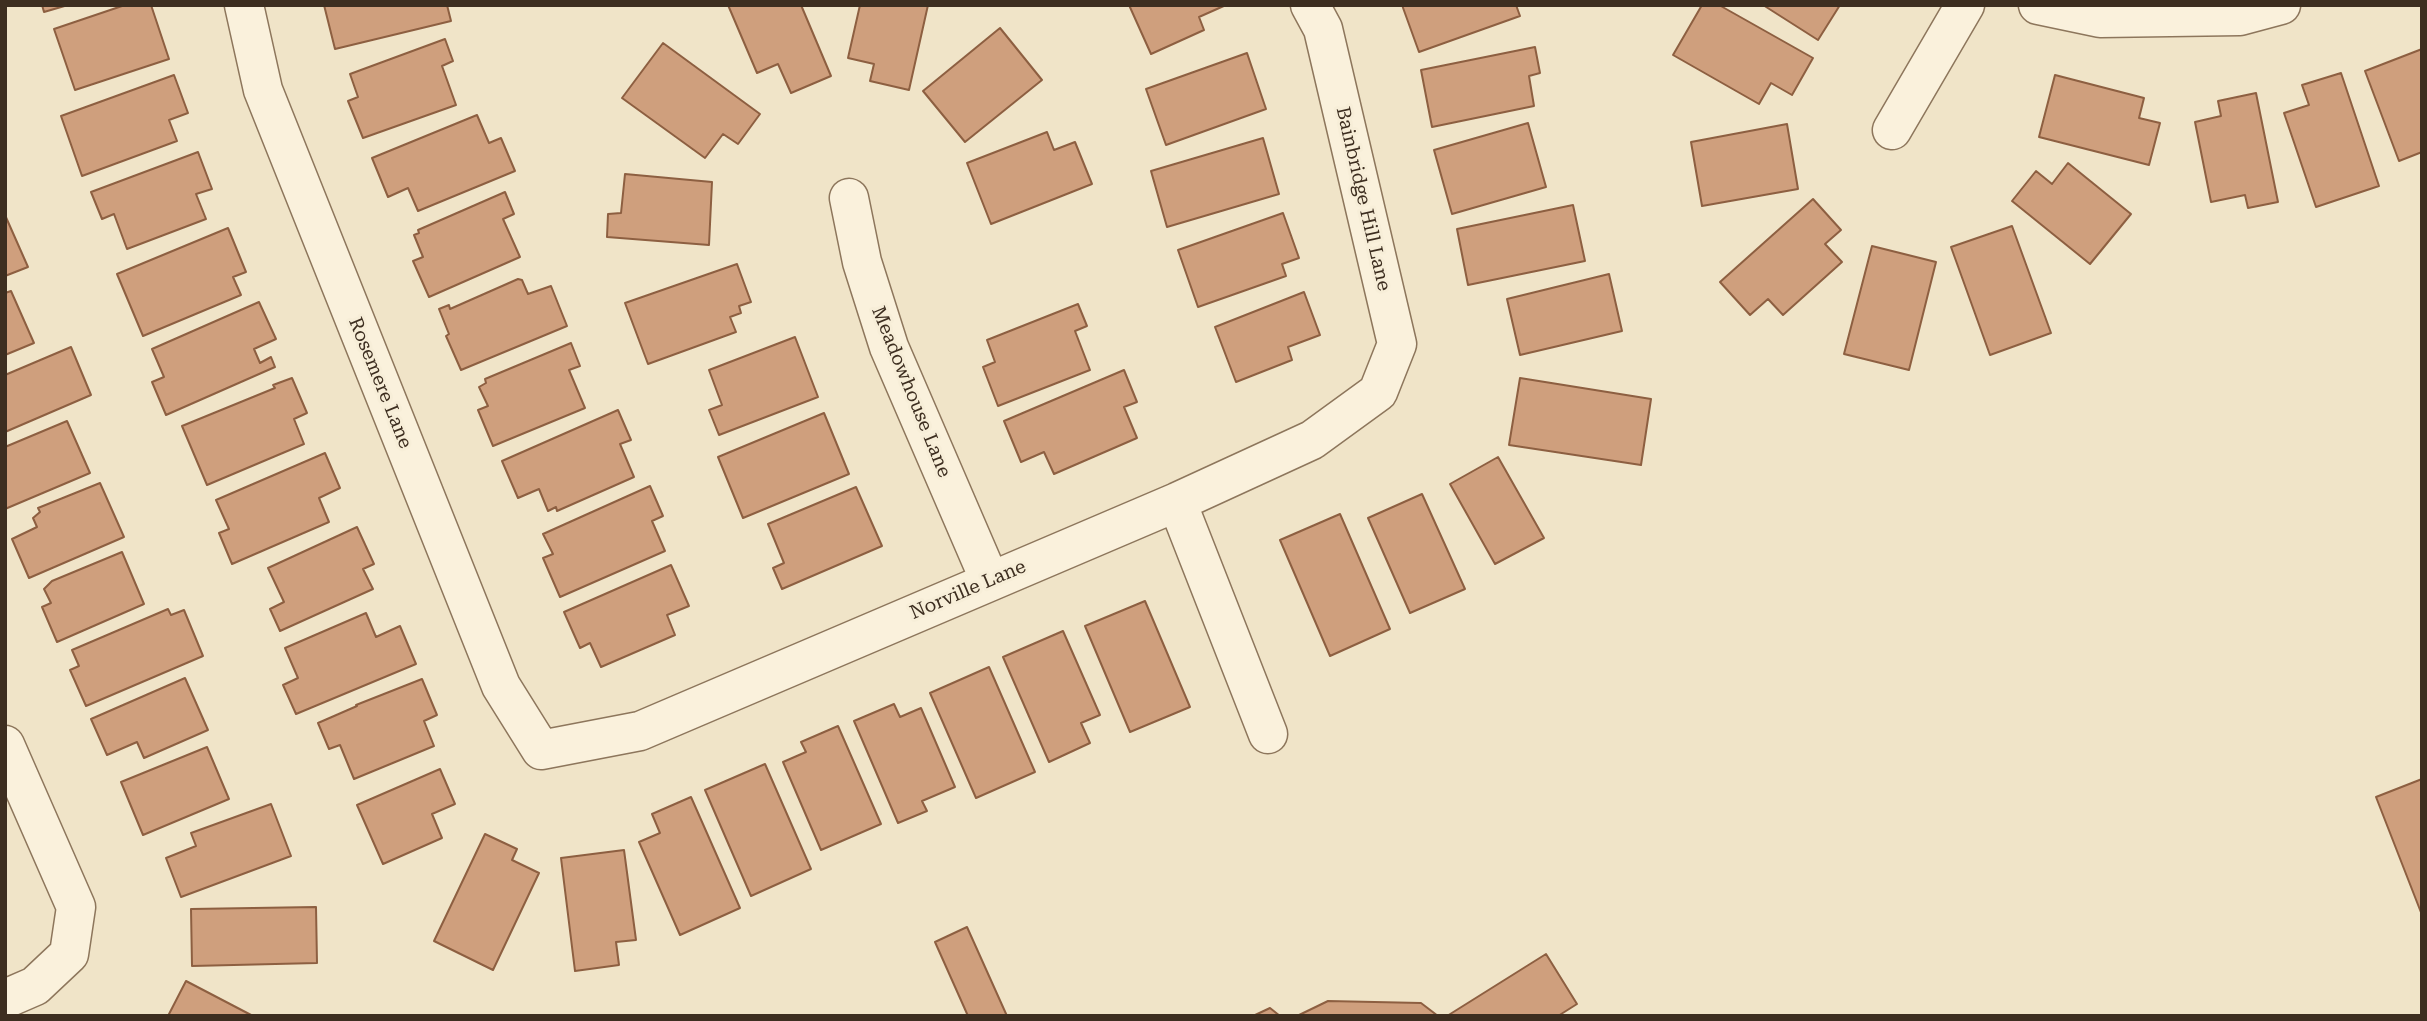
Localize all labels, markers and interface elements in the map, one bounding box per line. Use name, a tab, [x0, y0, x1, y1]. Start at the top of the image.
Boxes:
street label: Bainbridge Hill Lane	[1331, 105, 1395, 293]
street label: Meadowhouse Lane	[866, 303, 956, 481]
street label: Rosemere Lane	[343, 314, 417, 452]
street label: Norville Lane	[907, 555, 1029, 625]

